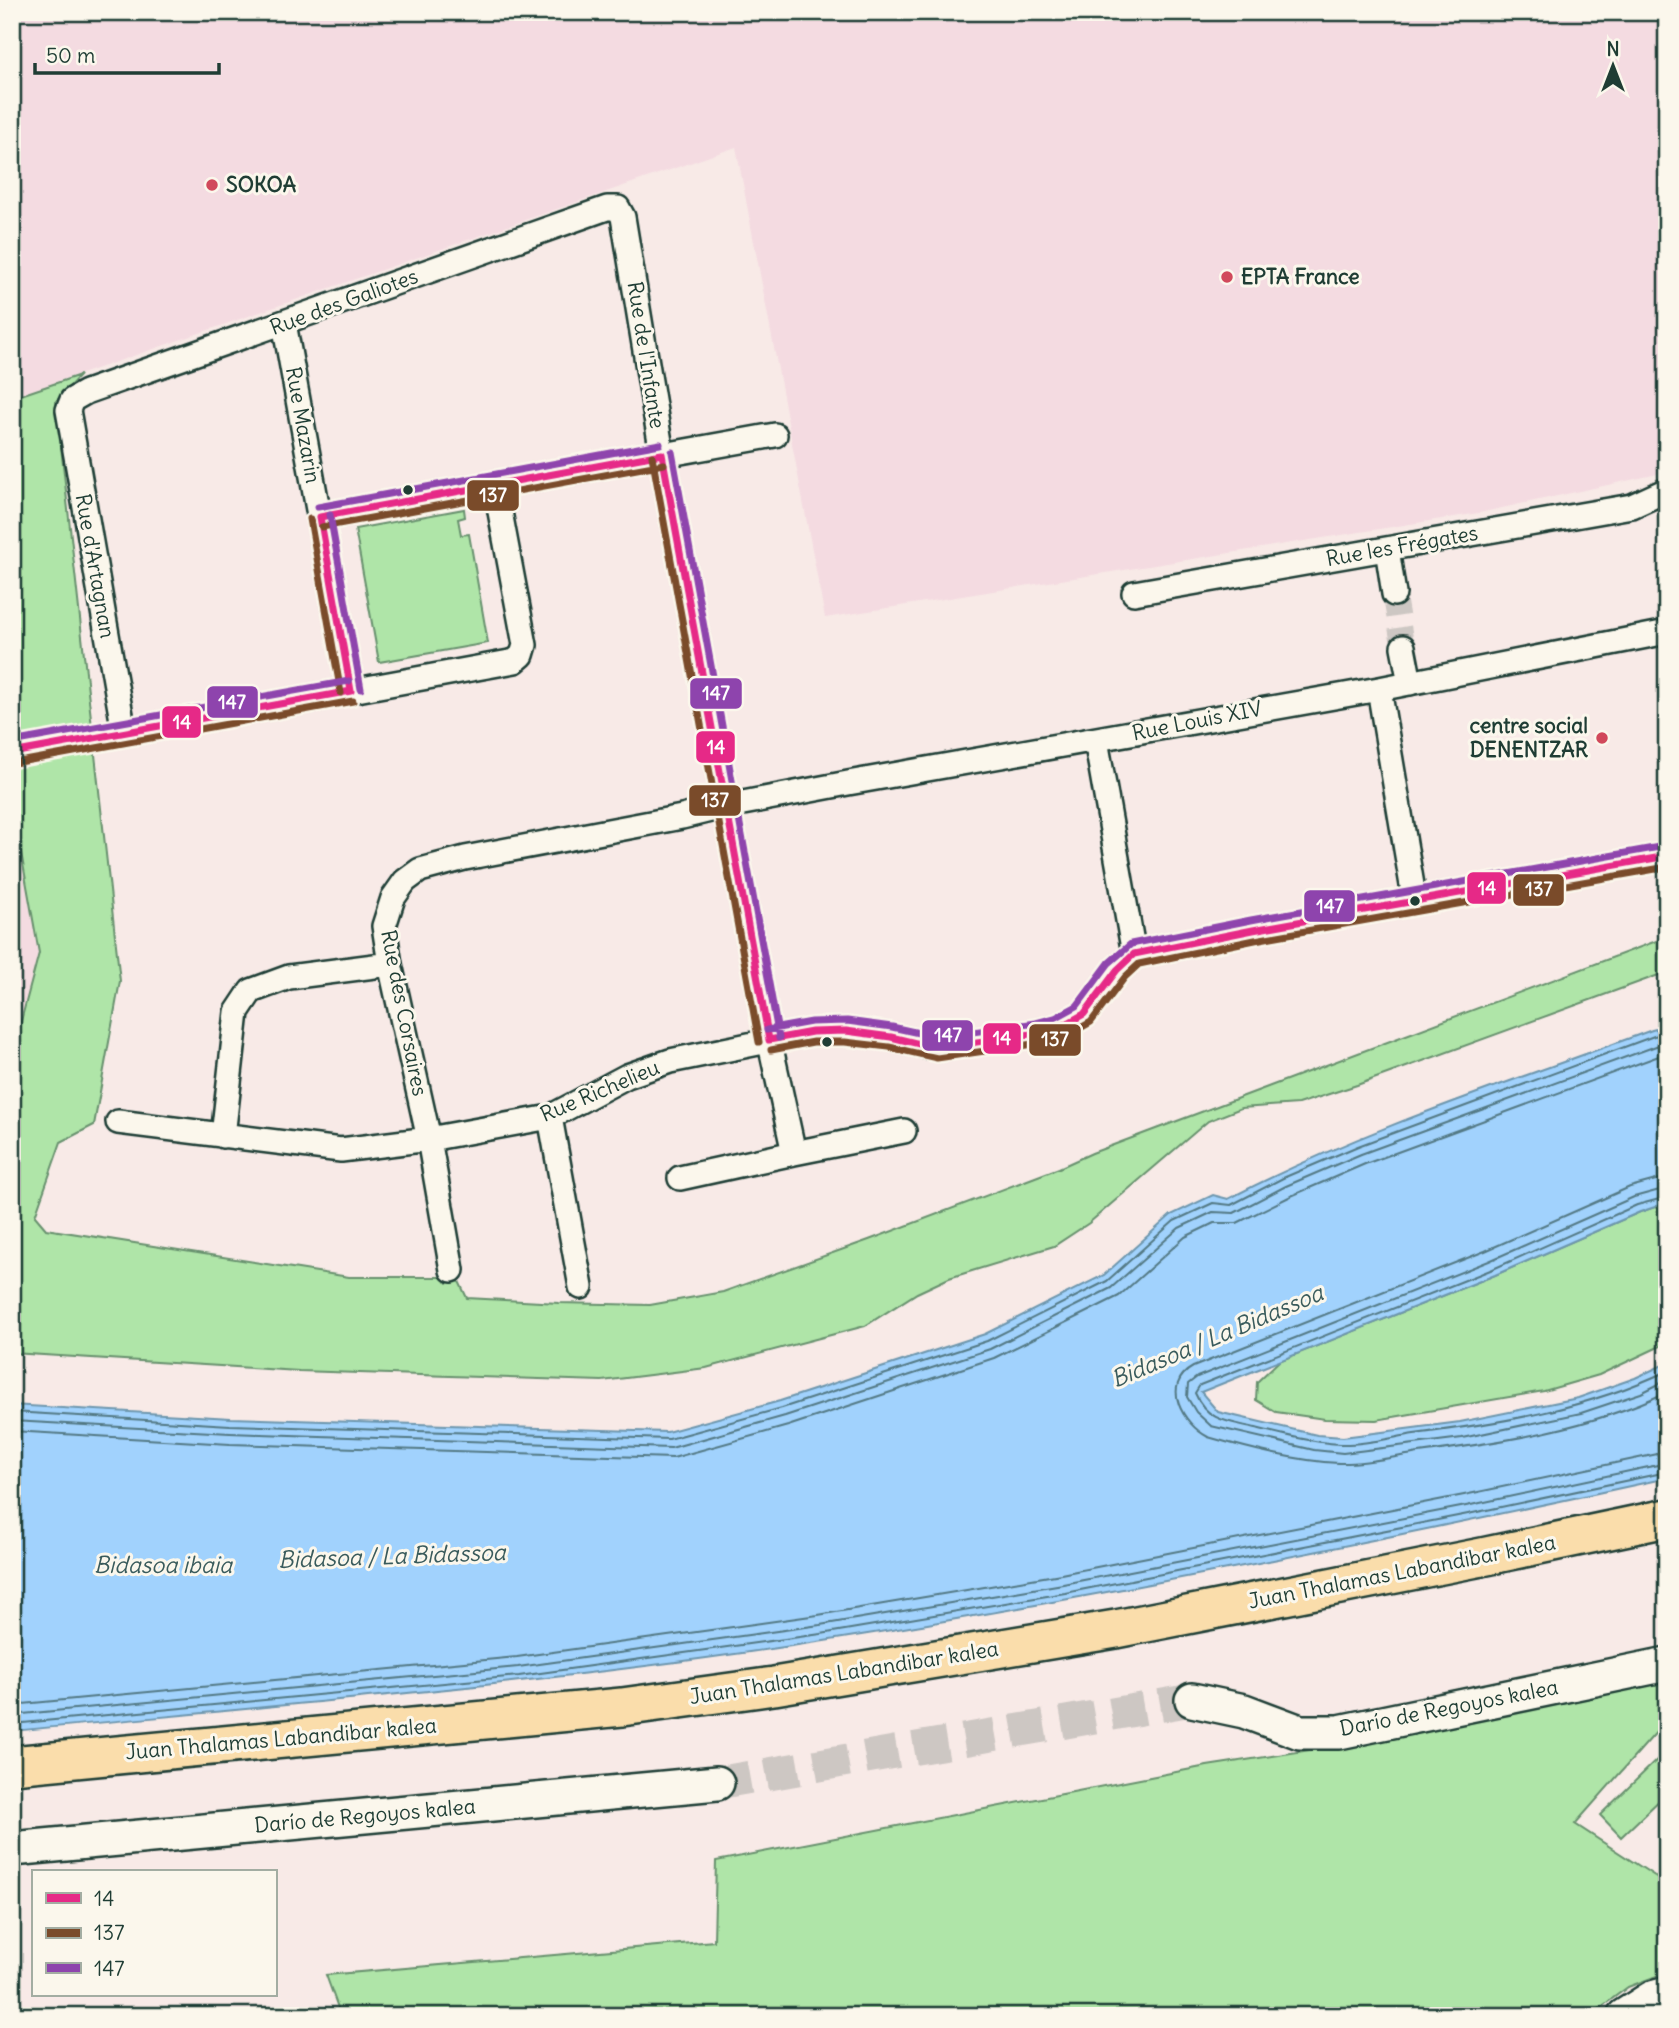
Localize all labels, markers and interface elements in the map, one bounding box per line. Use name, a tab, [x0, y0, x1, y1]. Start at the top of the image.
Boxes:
scale bar	[35, 32, 219, 76]
north arrow	[1578, 32, 1648, 102]
text: N	[1606, 37, 1620, 61]
text: 50 m	[46, 42, 95, 69]
place label: SOKOA	[226, 171, 297, 198]
marker: SOKOA	[204, 177, 220, 193]
street label: Rue des Galiotes	[266, 262, 422, 341]
place label: EPTA France	[1241, 263, 1360, 290]
marker: EPTA France	[1219, 269, 1235, 285]
street label: Rue de l'Infante	[622, 279, 671, 430]
street label: Rue Mazarin	[280, 365, 327, 485]
line badge: 137	[466, 479, 520, 512]
unlabelled marker	[401, 483, 415, 497]
text: 137	[479, 483, 508, 507]
street label: Rue d'Artagnan	[69, 492, 121, 640]
street label: Rue les Frégates	[1324, 519, 1480, 572]
line badge: 147	[689, 677, 743, 710]
text: 147	[702, 681, 731, 705]
line badge: 147	[206, 685, 259, 719]
text: 147	[218, 690, 247, 714]
street label: Rue Louis XIV	[1130, 695, 1264, 746]
line badge: 14	[161, 705, 202, 739]
text: 14	[173, 710, 191, 734]
place label: centre social DENENTZAR	[1470, 712, 1589, 763]
line badge: 14	[695, 730, 736, 764]
marker: centre social DENENTZAR	[1594, 730, 1610, 746]
text: 14	[707, 735, 725, 759]
line badge: 137	[688, 784, 742, 817]
text: 137	[701, 788, 730, 812]
line badge: 14	[1466, 871, 1507, 905]
line badge: 137	[1512, 873, 1565, 907]
text: 14	[1478, 876, 1496, 900]
text: 137	[1525, 877, 1554, 901]
line badge: 147	[1303, 889, 1356, 923]
text: 147	[1316, 894, 1345, 918]
unlabelled marker	[1408, 894, 1422, 908]
street label: Rue des Corsaires	[375, 927, 434, 1098]
line badge: 147	[921, 1019, 974, 1052]
line badge: 14	[982, 1022, 1022, 1055]
text: 147	[934, 1023, 963, 1047]
line badge: 137	[1028, 1023, 1082, 1057]
text: 14	[993, 1026, 1011, 1050]
text: 137	[1041, 1027, 1070, 1051]
unlabelled marker	[820, 1035, 834, 1049]
street label: Rue Richelieu	[536, 1053, 663, 1128]
water label: Bidasoa / La Bidassoa	[1106, 1277, 1329, 1393]
street label: Juan Thalamas Labandibar kalea	[1246, 1528, 1558, 1615]
water label: Bidasoa / La Bidassoa	[278, 1537, 508, 1574]
water label: Bidasoa ibaia	[94, 1550, 234, 1579]
street label: Juan Thalamas Labandibar kalea	[687, 1635, 1000, 1710]
street label: Darío de Regoyos kalea	[1337, 1673, 1561, 1742]
street label: Juan Thalamas Labandibar kalea	[124, 1711, 438, 1766]
street label: Darío de Regoyos kalea	[253, 1792, 477, 1839]
legend	[32, 1870, 276, 1996]
text: 14	[94, 1885, 114, 1912]
text: 137	[94, 1919, 125, 1946]
text: 147	[94, 1955, 125, 1982]

